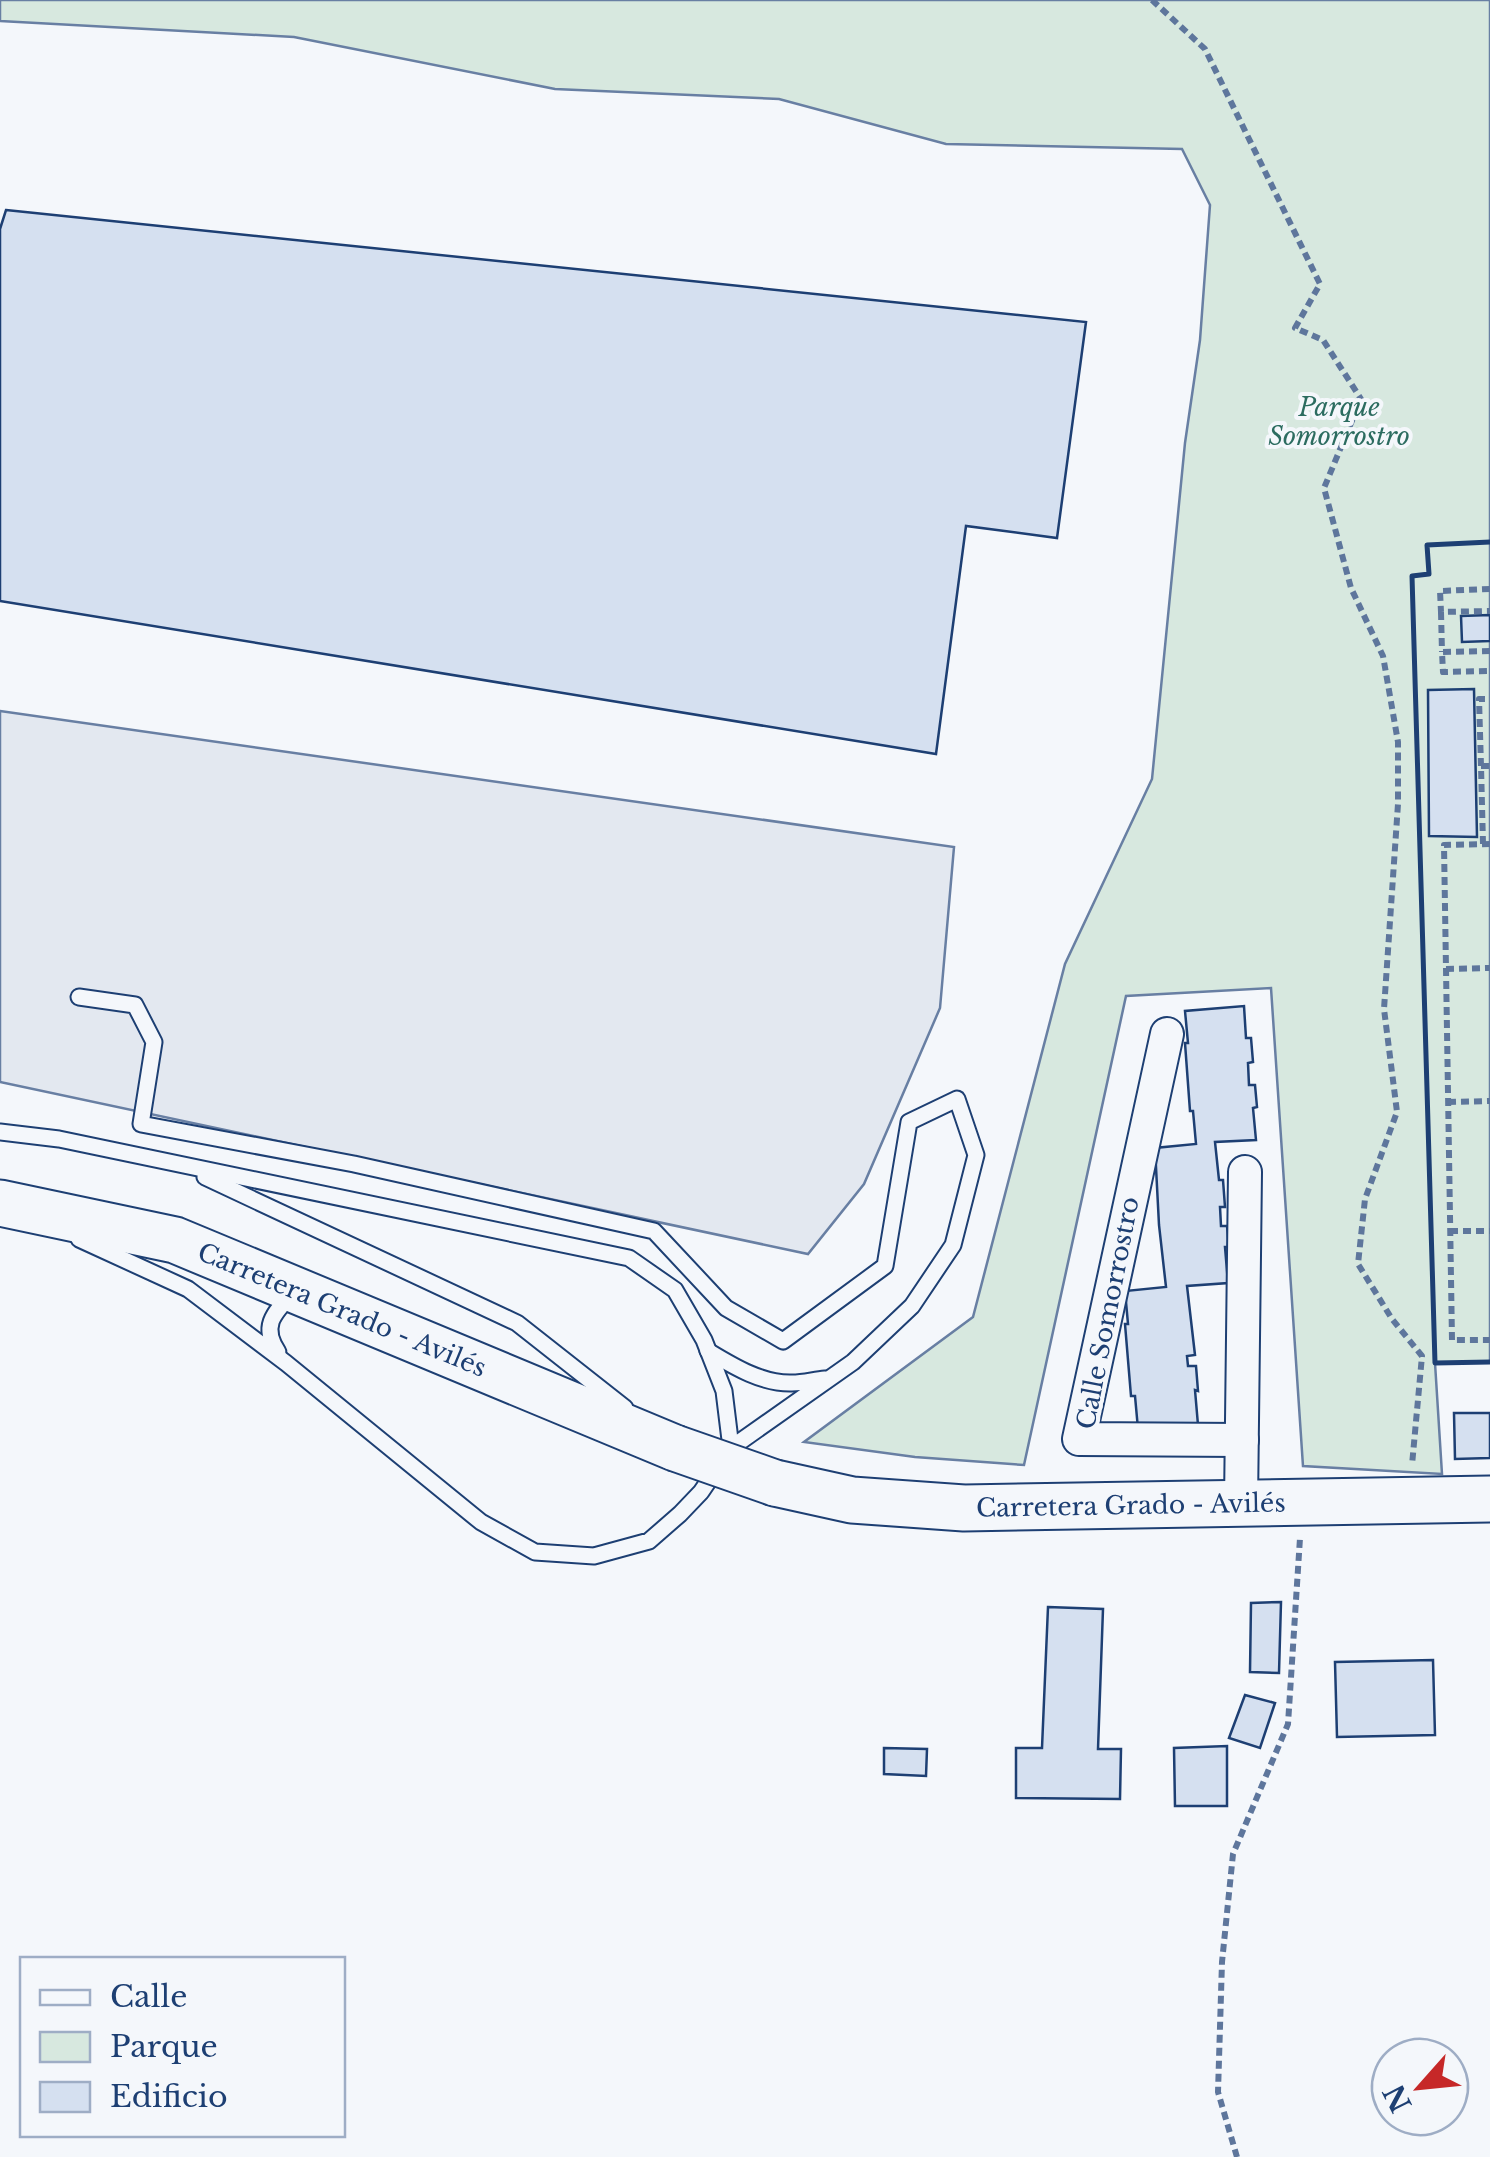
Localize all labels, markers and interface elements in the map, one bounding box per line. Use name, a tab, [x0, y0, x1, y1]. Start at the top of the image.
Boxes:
park label: Parque Somorrostro	[1268, 392, 1410, 452]
street label: Calle Somorrostro	[1070, 1194, 1146, 1432]
street label: Carretera Grado - Avilés	[193, 1236, 491, 1383]
street label: Carretera Grado - Avilés	[976, 1487, 1286, 1523]
legend	[20, 1957, 345, 2137]
text: Calle	[110, 1978, 187, 2015]
text: Parque	[110, 2028, 218, 2065]
north arrow	[1370, 2037, 1470, 2137]
text: Edificio	[110, 2078, 228, 2115]
text: N	[1377, 2078, 1420, 2118]

